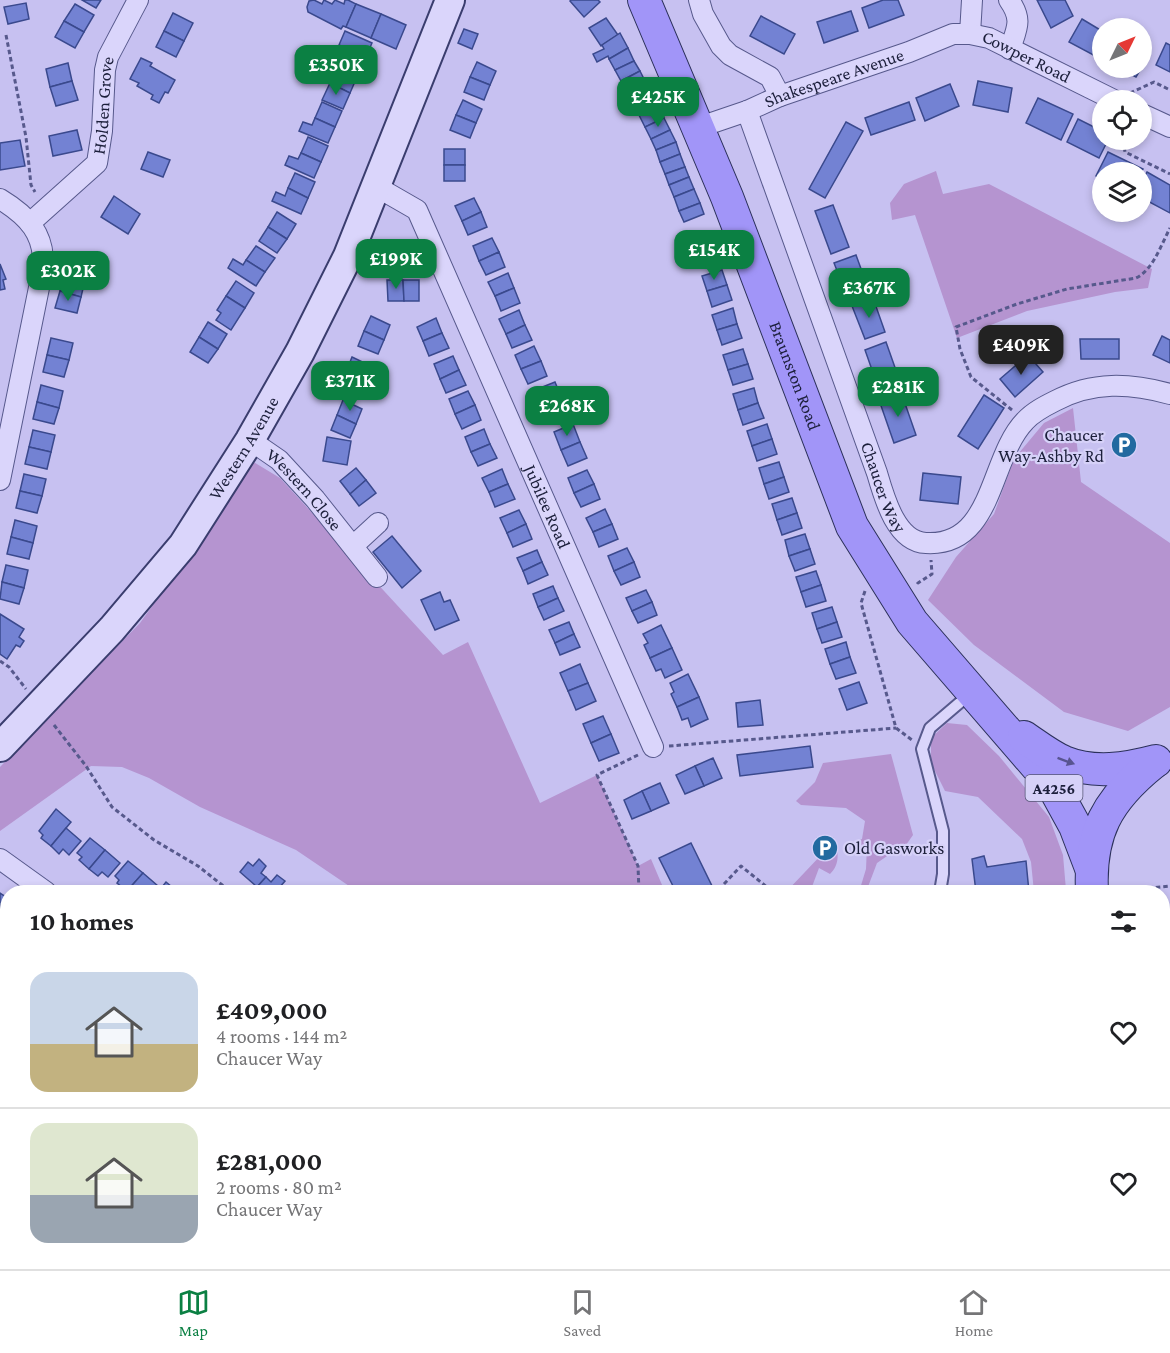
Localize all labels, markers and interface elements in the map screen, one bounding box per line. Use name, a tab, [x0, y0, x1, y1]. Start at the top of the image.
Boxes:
north arrow	[1092, 18, 1152, 78]
map controls	[1092, 18, 1152, 222]
street label: Cowper Road	[981, 27, 1074, 87]
pin: £350K	[294, 45, 378, 96]
street label: Shakespeare Avenue	[761, 45, 906, 112]
text: £350K	[309, 53, 363, 75]
street label: Holden Grove	[88, 54, 118, 156]
pin: £425K	[616, 77, 700, 128]
text: £425K	[631, 85, 685, 107]
button: locate	[1092, 90, 1152, 150]
button: layers	[1092, 162, 1152, 222]
pin: £154K	[672, 230, 756, 281]
text: £154K	[688, 238, 740, 260]
pin: £199K	[354, 239, 438, 290]
text: £199K	[370, 247, 422, 269]
pin: £302K	[26, 251, 110, 302]
text: £302K	[40, 259, 96, 281]
pin: £367K	[827, 268, 911, 319]
text: £367K	[843, 276, 895, 298]
street label: Braunston Road	[765, 319, 825, 433]
pin: £409K	[979, 325, 1063, 376]
text: £409K	[992, 333, 1050, 355]
pin: £371K	[308, 361, 392, 412]
pin: £281K	[856, 367, 940, 418]
text: £371K	[325, 369, 375, 391]
text: £281K	[872, 375, 924, 397]
pin: £268K	[525, 386, 609, 437]
street label: Western Avenue	[205, 393, 283, 503]
text: £268K	[539, 394, 595, 416]
place label: Chaucer Way-Ashby Rd	[998, 425, 1105, 466]
parking icon: Chaucer Way-Ashby Rd	[1109, 430, 1139, 460]
street label: Chaucer Way	[857, 439, 910, 537]
street label: Western Close	[263, 444, 346, 535]
street label: Jubilee Road	[519, 460, 575, 552]
one-way arrow	[1057, 756, 1075, 766]
road number: A4256	[1026, 775, 1082, 801]
parking icon: Old Gasworks	[810, 833, 840, 863]
place label: Old Gasworks	[844, 838, 944, 858]
icon: filters	[1107, 905, 1140, 938]
text: 10 homes	[30, 907, 134, 936]
icon: home	[78, 996, 150, 1068]
text: £409,000	[216, 996, 328, 1025]
icon: heart	[1107, 1016, 1140, 1049]
text: 4 rooms · 144 m²	[216, 1025, 347, 1047]
text: Chaucer Way	[216, 1047, 322, 1069]
icon: home	[78, 1147, 150, 1219]
text: £281,000	[216, 1147, 322, 1176]
icon: heart	[1107, 1167, 1140, 1200]
text: 2 rooms · 80 m²	[216, 1176, 342, 1198]
text: Chaucer Way	[216, 1198, 322, 1220]
tab: Map	[177, 1286, 210, 1339]
tab: Saved	[564, 1286, 601, 1339]
tab: Home	[955, 1286, 993, 1339]

